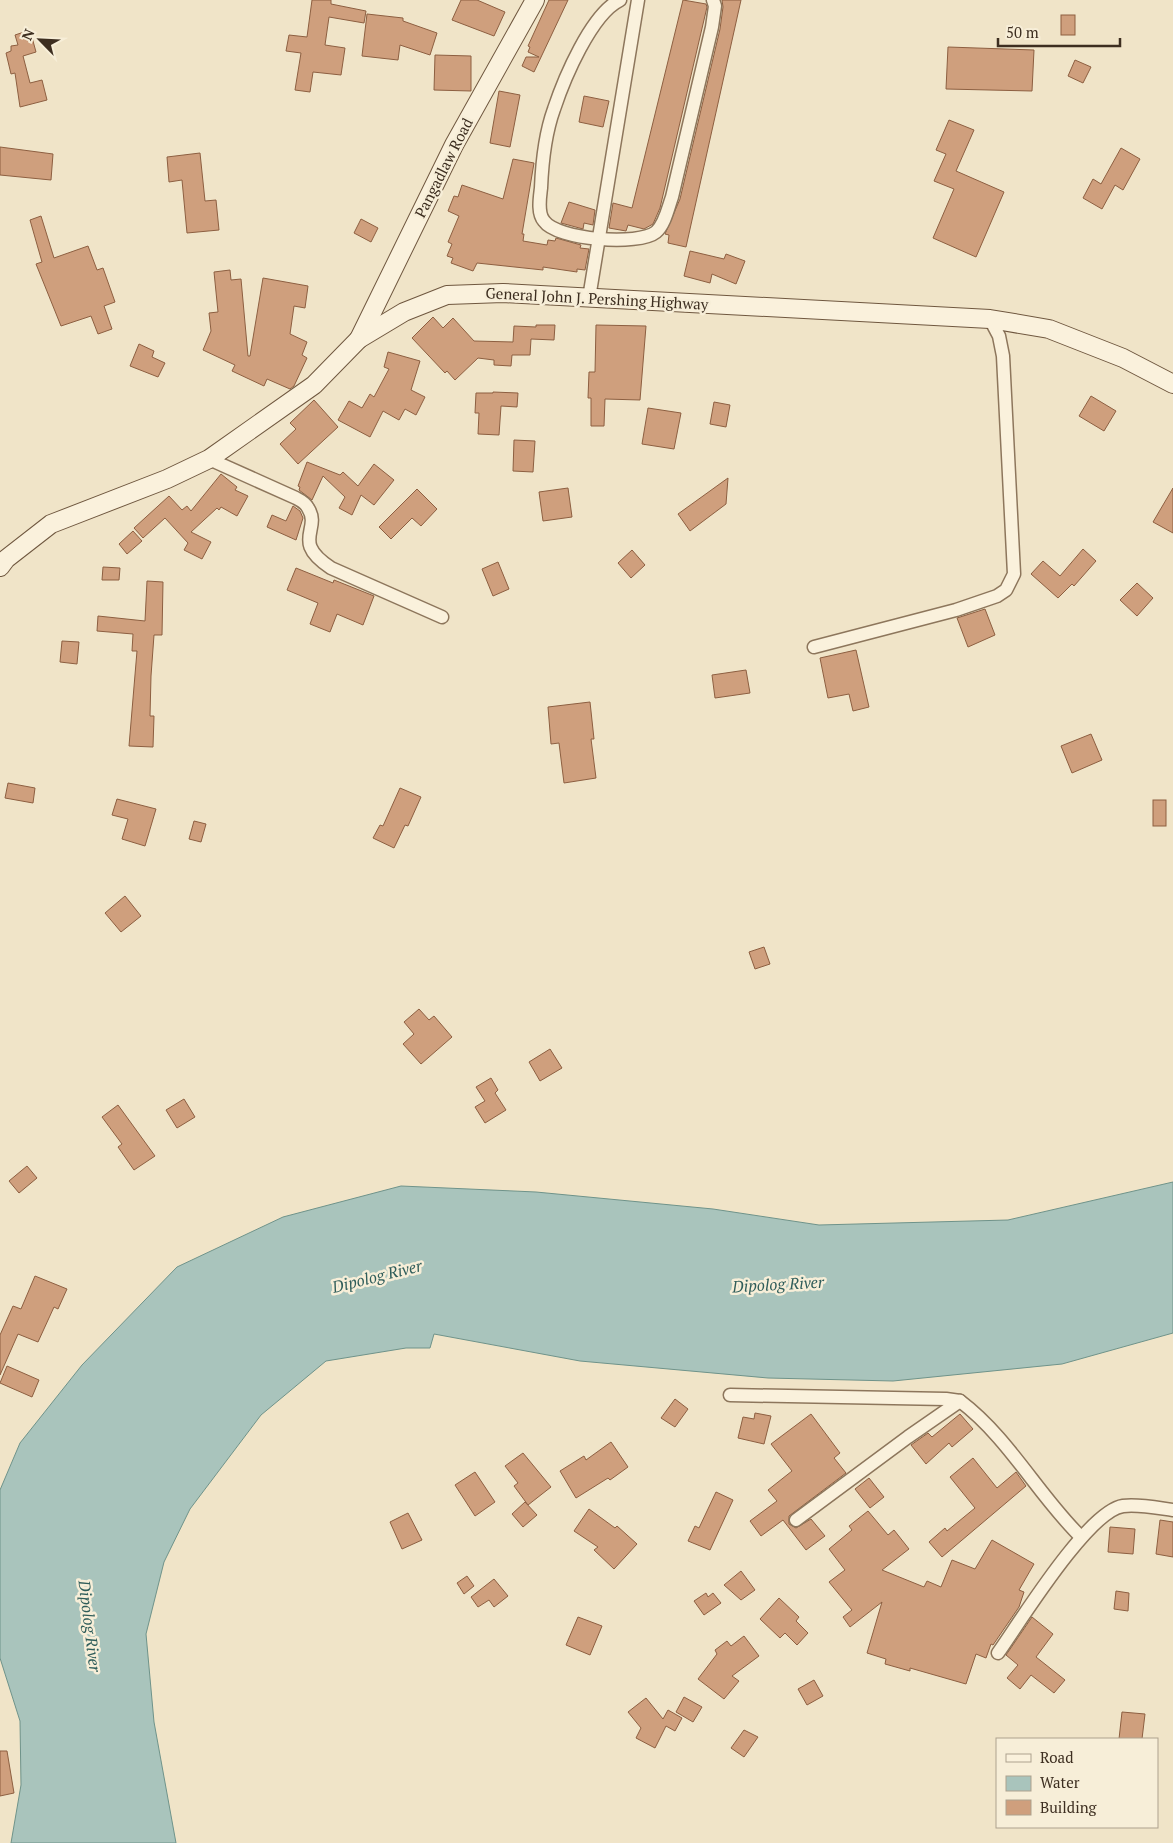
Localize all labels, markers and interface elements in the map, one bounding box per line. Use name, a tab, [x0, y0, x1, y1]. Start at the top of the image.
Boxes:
north arrow	[15, 15, 65, 65]
scale bar	[998, 15, 1120, 47]
text: 50 m	[1006, 22, 1039, 42]
text: N	[17, 25, 39, 43]
street label: Pangadlaw Road	[409, 114, 477, 221]
street label: General John J. Pershing Highway	[485, 282, 709, 314]
water label: Dipolog River	[329, 1254, 425, 1298]
water label: Dipolog River	[730, 1271, 825, 1297]
water label: Dipolog River	[73, 1578, 107, 1674]
legend	[996, 1738, 1158, 1828]
text: Road	[1040, 1747, 1073, 1767]
text: Water	[1040, 1772, 1080, 1792]
text: Building	[1040, 1797, 1098, 1817]

